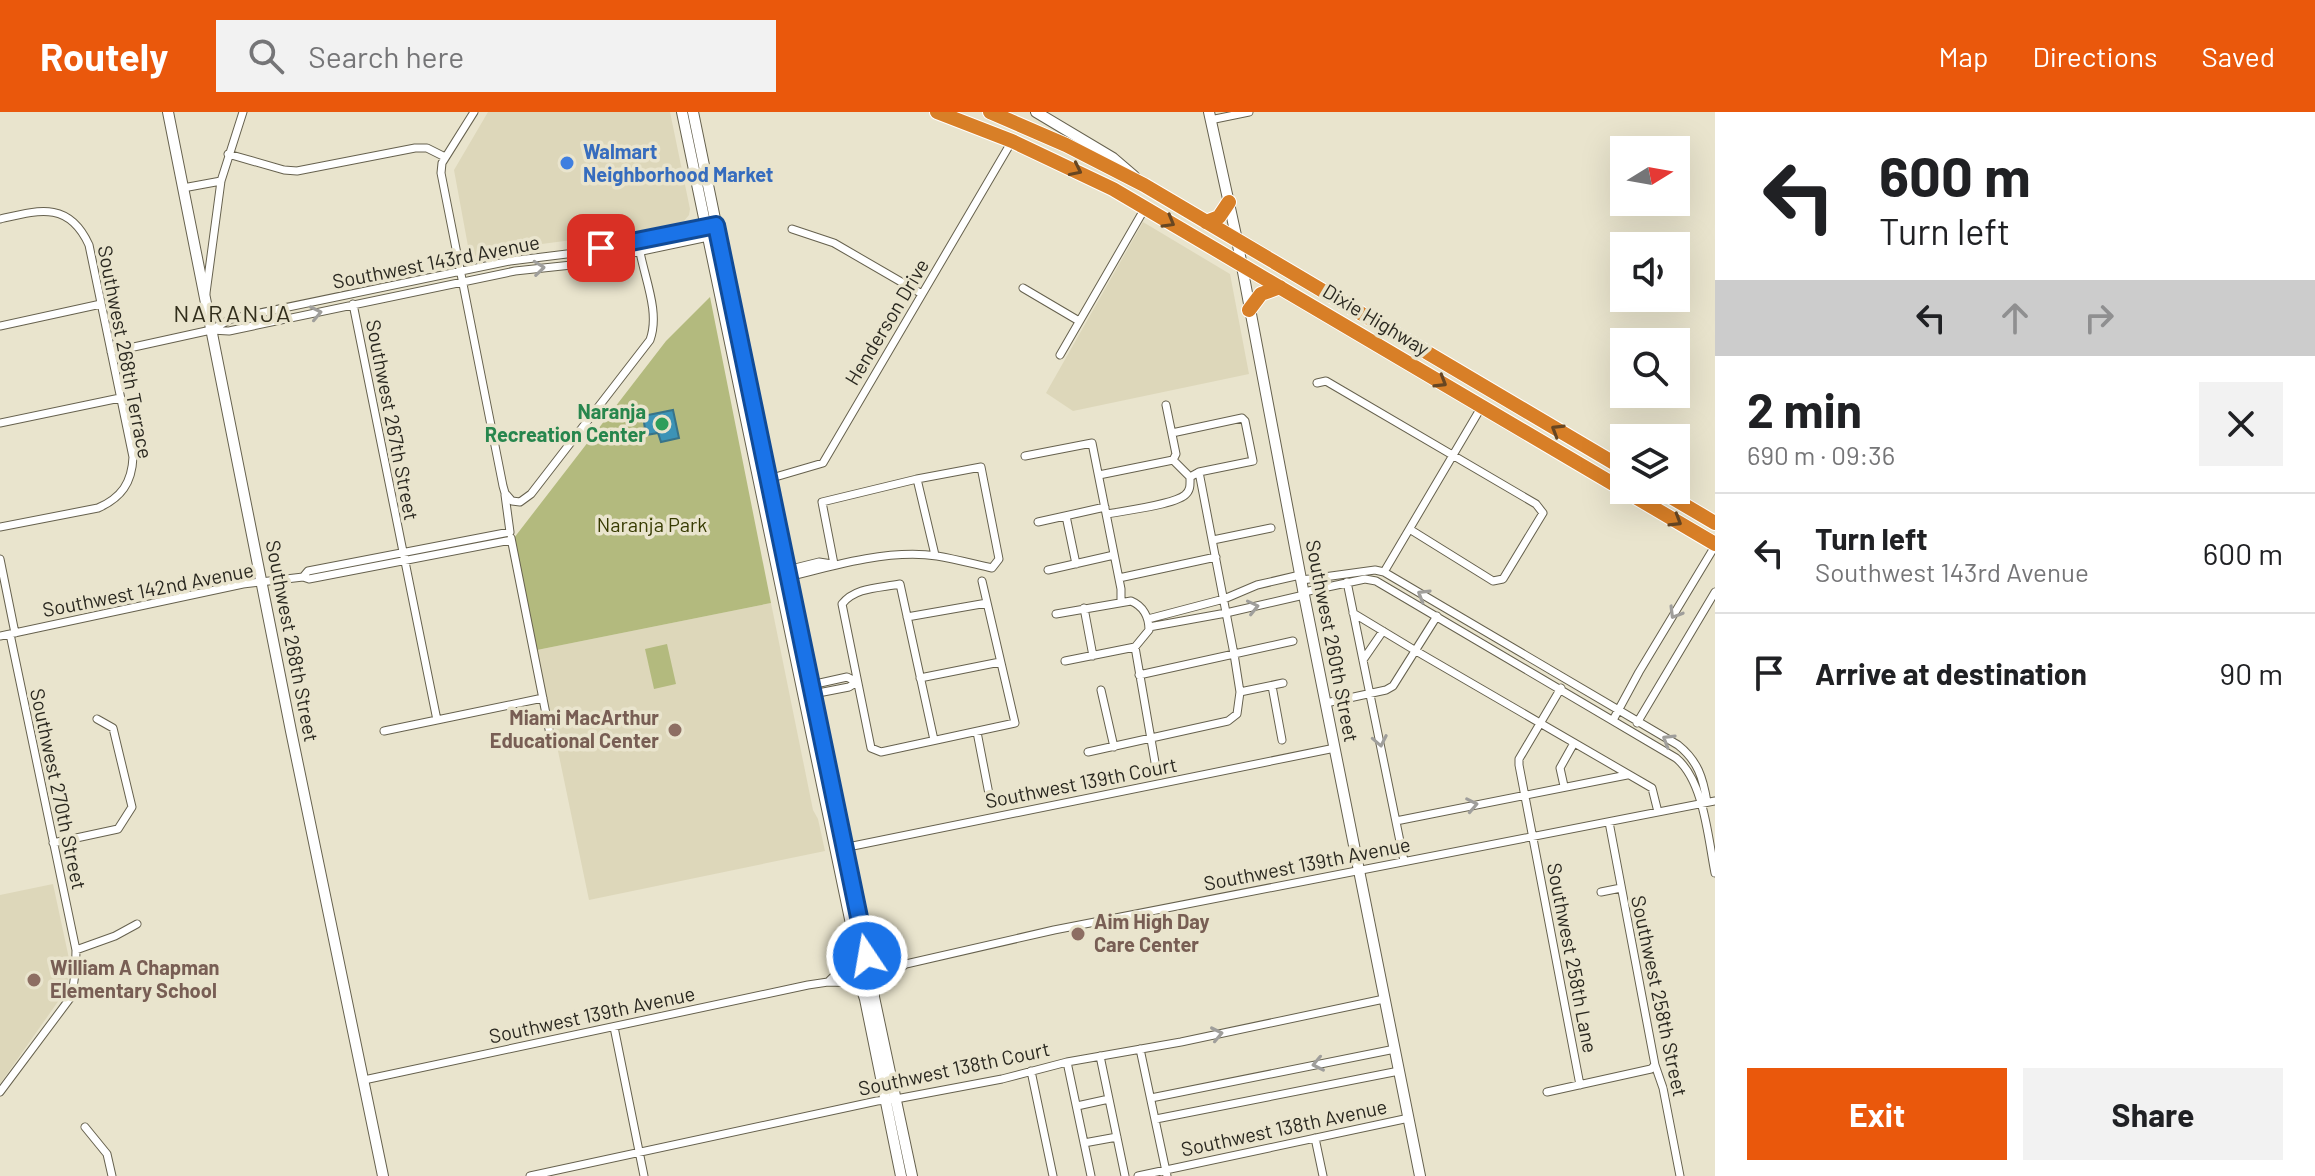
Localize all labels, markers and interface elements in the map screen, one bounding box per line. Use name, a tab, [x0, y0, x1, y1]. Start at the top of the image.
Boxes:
search box	[216, 20, 776, 92]
text: Routely	[40, 33, 168, 79]
icon: search	[244, 34, 288, 78]
text: Search here	[308, 38, 464, 74]
text: Map	[1939, 39, 1988, 73]
text: Directions	[2032, 39, 2158, 73]
text: Saved	[2202, 39, 2275, 73]
north arrow	[1610, 136, 1690, 216]
map controls	[1610, 136, 1690, 504]
place label: Walmart Neighborhood Market	[583, 139, 773, 186]
text: 600 m	[1879, 141, 2031, 208]
icon: left	[1747, 144, 1851, 248]
marker: Walmart Neighborhood Market	[558, 154, 576, 172]
one-way arrow	[1067, 160, 1082, 176]
text: Turn left	[1879, 209, 2010, 252]
one-way arrow	[1160, 212, 1175, 228]
pin	[567, 214, 635, 282]
icon: arrive	[579, 226, 623, 270]
street label: Southwest 143rd Avenue	[330, 229, 541, 293]
button: sound	[1610, 232, 1690, 312]
street label: Southwest 268th Terrace	[94, 243, 158, 460]
street label: Henderson Drive	[839, 254, 933, 389]
one-way arrow	[533, 260, 546, 277]
street label: Dixie Highway	[1319, 278, 1434, 360]
icon: left	[1909, 296, 1953, 340]
icon: ahead	[1993, 296, 2037, 340]
icon: right	[2077, 296, 2121, 340]
district label: NARANJA	[173, 298, 293, 327]
one-way arrow	[308, 305, 322, 322]
street label: Southwest 267th Street	[362, 318, 424, 522]
button: search	[1610, 328, 1690, 408]
one-way arrow	[1432, 372, 1447, 388]
text: 2 min	[1747, 380, 1862, 438]
button: close	[2199, 382, 2283, 466]
place label: Naranja Recreation Center	[485, 399, 646, 446]
marker: Naranja Recreation Center	[653, 415, 671, 433]
one-way arrow	[1551, 424, 1566, 439]
button: layers	[1610, 424, 1690, 504]
text: 690 m · 09:36	[1747, 439, 1895, 470]
one-way arrow	[1667, 511, 1682, 527]
park label: Naranja Park	[597, 512, 707, 536]
text: Turn left	[1815, 520, 1928, 556]
icon: left	[1747, 531, 1791, 575]
text: 600 m	[2203, 535, 2283, 571]
street label: Southwest 268th Street	[262, 538, 324, 744]
street label: Southwest 260th Street	[1302, 538, 1364, 744]
text: Southwest 143rd Avenue	[1815, 556, 2089, 587]
street label: Southwest 142nd Avenue	[40, 557, 255, 621]
one-way arrow	[1417, 589, 1432, 605]
one-way arrow	[1246, 599, 1260, 616]
one-way arrow	[1669, 604, 1685, 619]
icon: arrive	[1747, 651, 1791, 695]
text: Arrive at destination	[1815, 655, 2087, 691]
text: 90 m	[2220, 655, 2283, 691]
street label: Southwest 270th Street	[26, 686, 92, 891]
place label: Miami MacArthur Educational Center	[490, 705, 659, 752]
marker: Miami MacArthur Educational Center	[666, 721, 684, 739]
one-way arrow	[1370, 734, 1387, 748]
one-way arrow	[1662, 734, 1677, 750]
street label: Southwest 139th Court	[983, 752, 1179, 812]
one-way arrow	[1465, 798, 1479, 815]
street label: Southwest 139th Avenue	[1201, 831, 1412, 895]
street label: Southwest 258th Lane	[1543, 861, 1603, 1055]
street label: Southwest 258th Street	[1627, 893, 1693, 1098]
place label: Aim High Day Care Center	[1094, 909, 1210, 956]
position arrow	[825, 914, 909, 998]
marker: Aim High Day Care Center	[1069, 925, 1087, 943]
place label: William A Chapman Elementary School	[50, 955, 219, 1002]
marker: William A Chapman Elementary School	[25, 971, 43, 989]
street label: Southwest 139th Avenue	[487, 980, 697, 1048]
one-way arrow	[1210, 1026, 1223, 1043]
street label: Southwest 138th Court	[856, 1036, 1052, 1100]
one-way arrow	[1311, 1055, 1325, 1072]
button: Exit	[1747, 1068, 2007, 1160]
button: Share	[2023, 1068, 2283, 1160]
street label: Southwest 138th Avenue	[1179, 1093, 1389, 1161]

